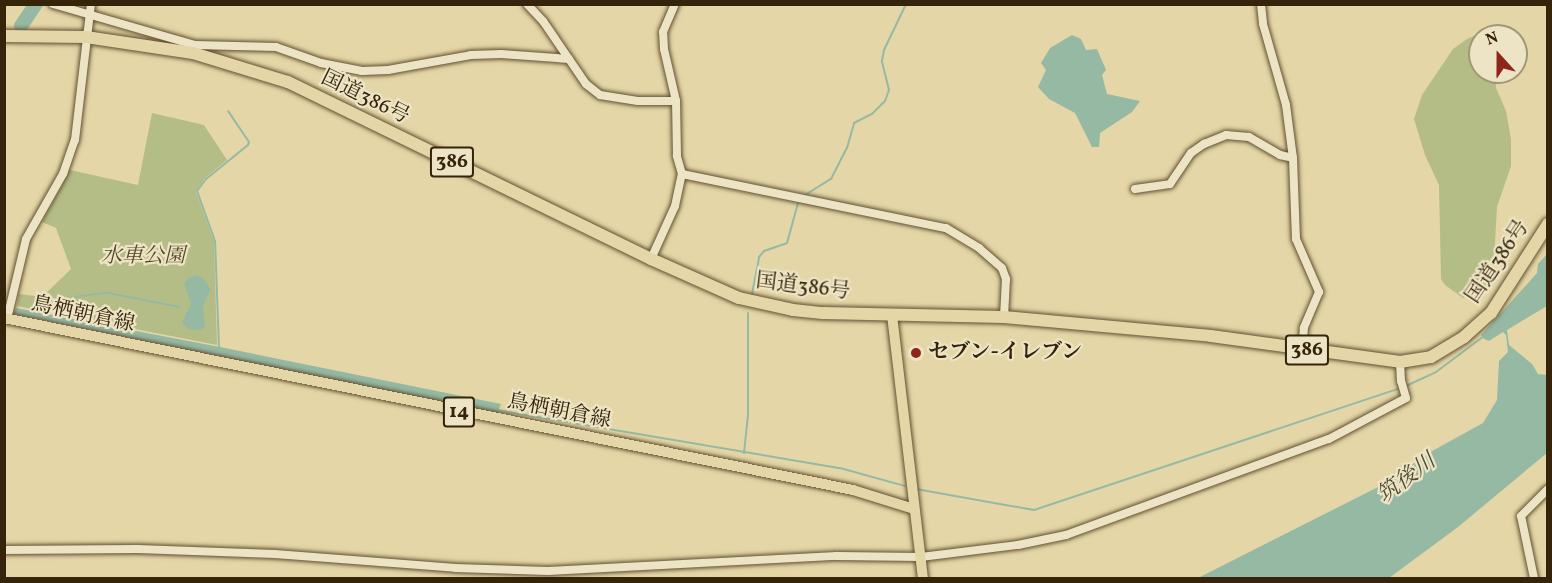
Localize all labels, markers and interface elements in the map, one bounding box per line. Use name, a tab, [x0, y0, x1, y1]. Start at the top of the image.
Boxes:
north arrow	[1468, 24, 1528, 84]
text: N	[1483, 27, 1502, 51]
street label: 国道386号	[317, 66, 413, 130]
road number: 386	[430, 145, 474, 179]
street label: 国道386号	[1461, 216, 1535, 308]
park label: 水車公園	[101, 244, 185, 270]
street label: 国道386号	[754, 269, 852, 305]
street label: 鳥栖朝倉線	[29, 292, 137, 338]
road number: 386	[1284, 333, 1330, 367]
place label: セブン-イレブン	[928, 340, 1084, 366]
marker: セブン-イレブン	[909, 346, 923, 360]
street label: 鳥栖朝倉線	[505, 390, 613, 434]
road number: 14	[442, 395, 476, 429]
water label: 筑後川	[1373, 449, 1441, 509]

